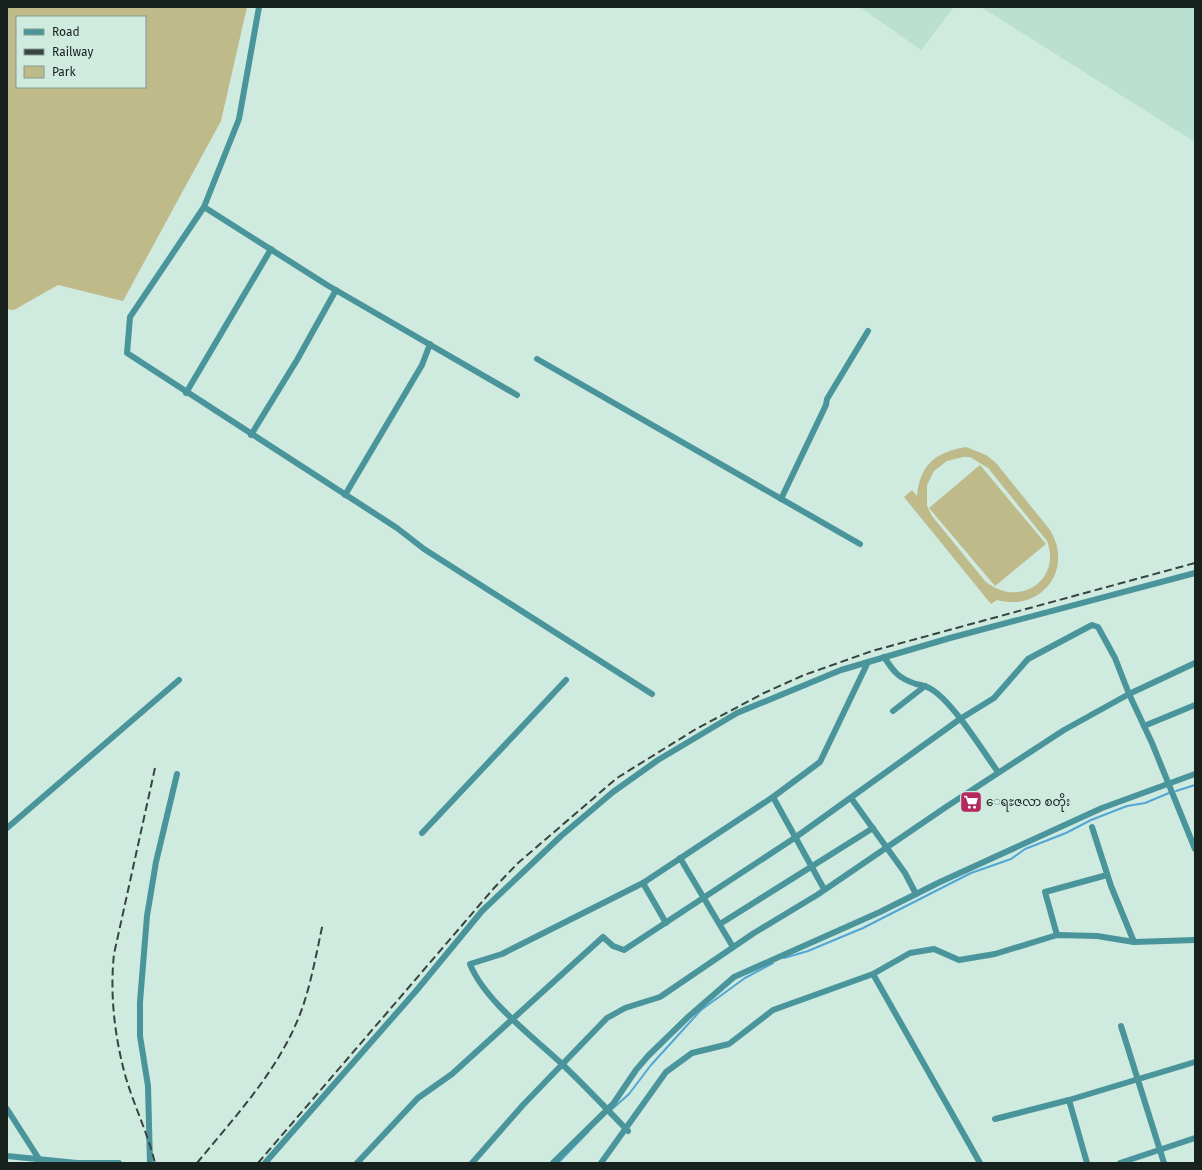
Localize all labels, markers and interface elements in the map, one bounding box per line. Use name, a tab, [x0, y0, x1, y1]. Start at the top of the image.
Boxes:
legend	[16, 16, 146, 88]
text: Road	[52, 25, 80, 39]
text: Railway	[52, 45, 93, 59]
text: Park	[52, 65, 76, 79]
supermarket icon: ေရႊဇလာ စတိုး	[958, 789, 984, 815]
place label: ေရႊဇလာ စတိုး	[986, 793, 1070, 812]

